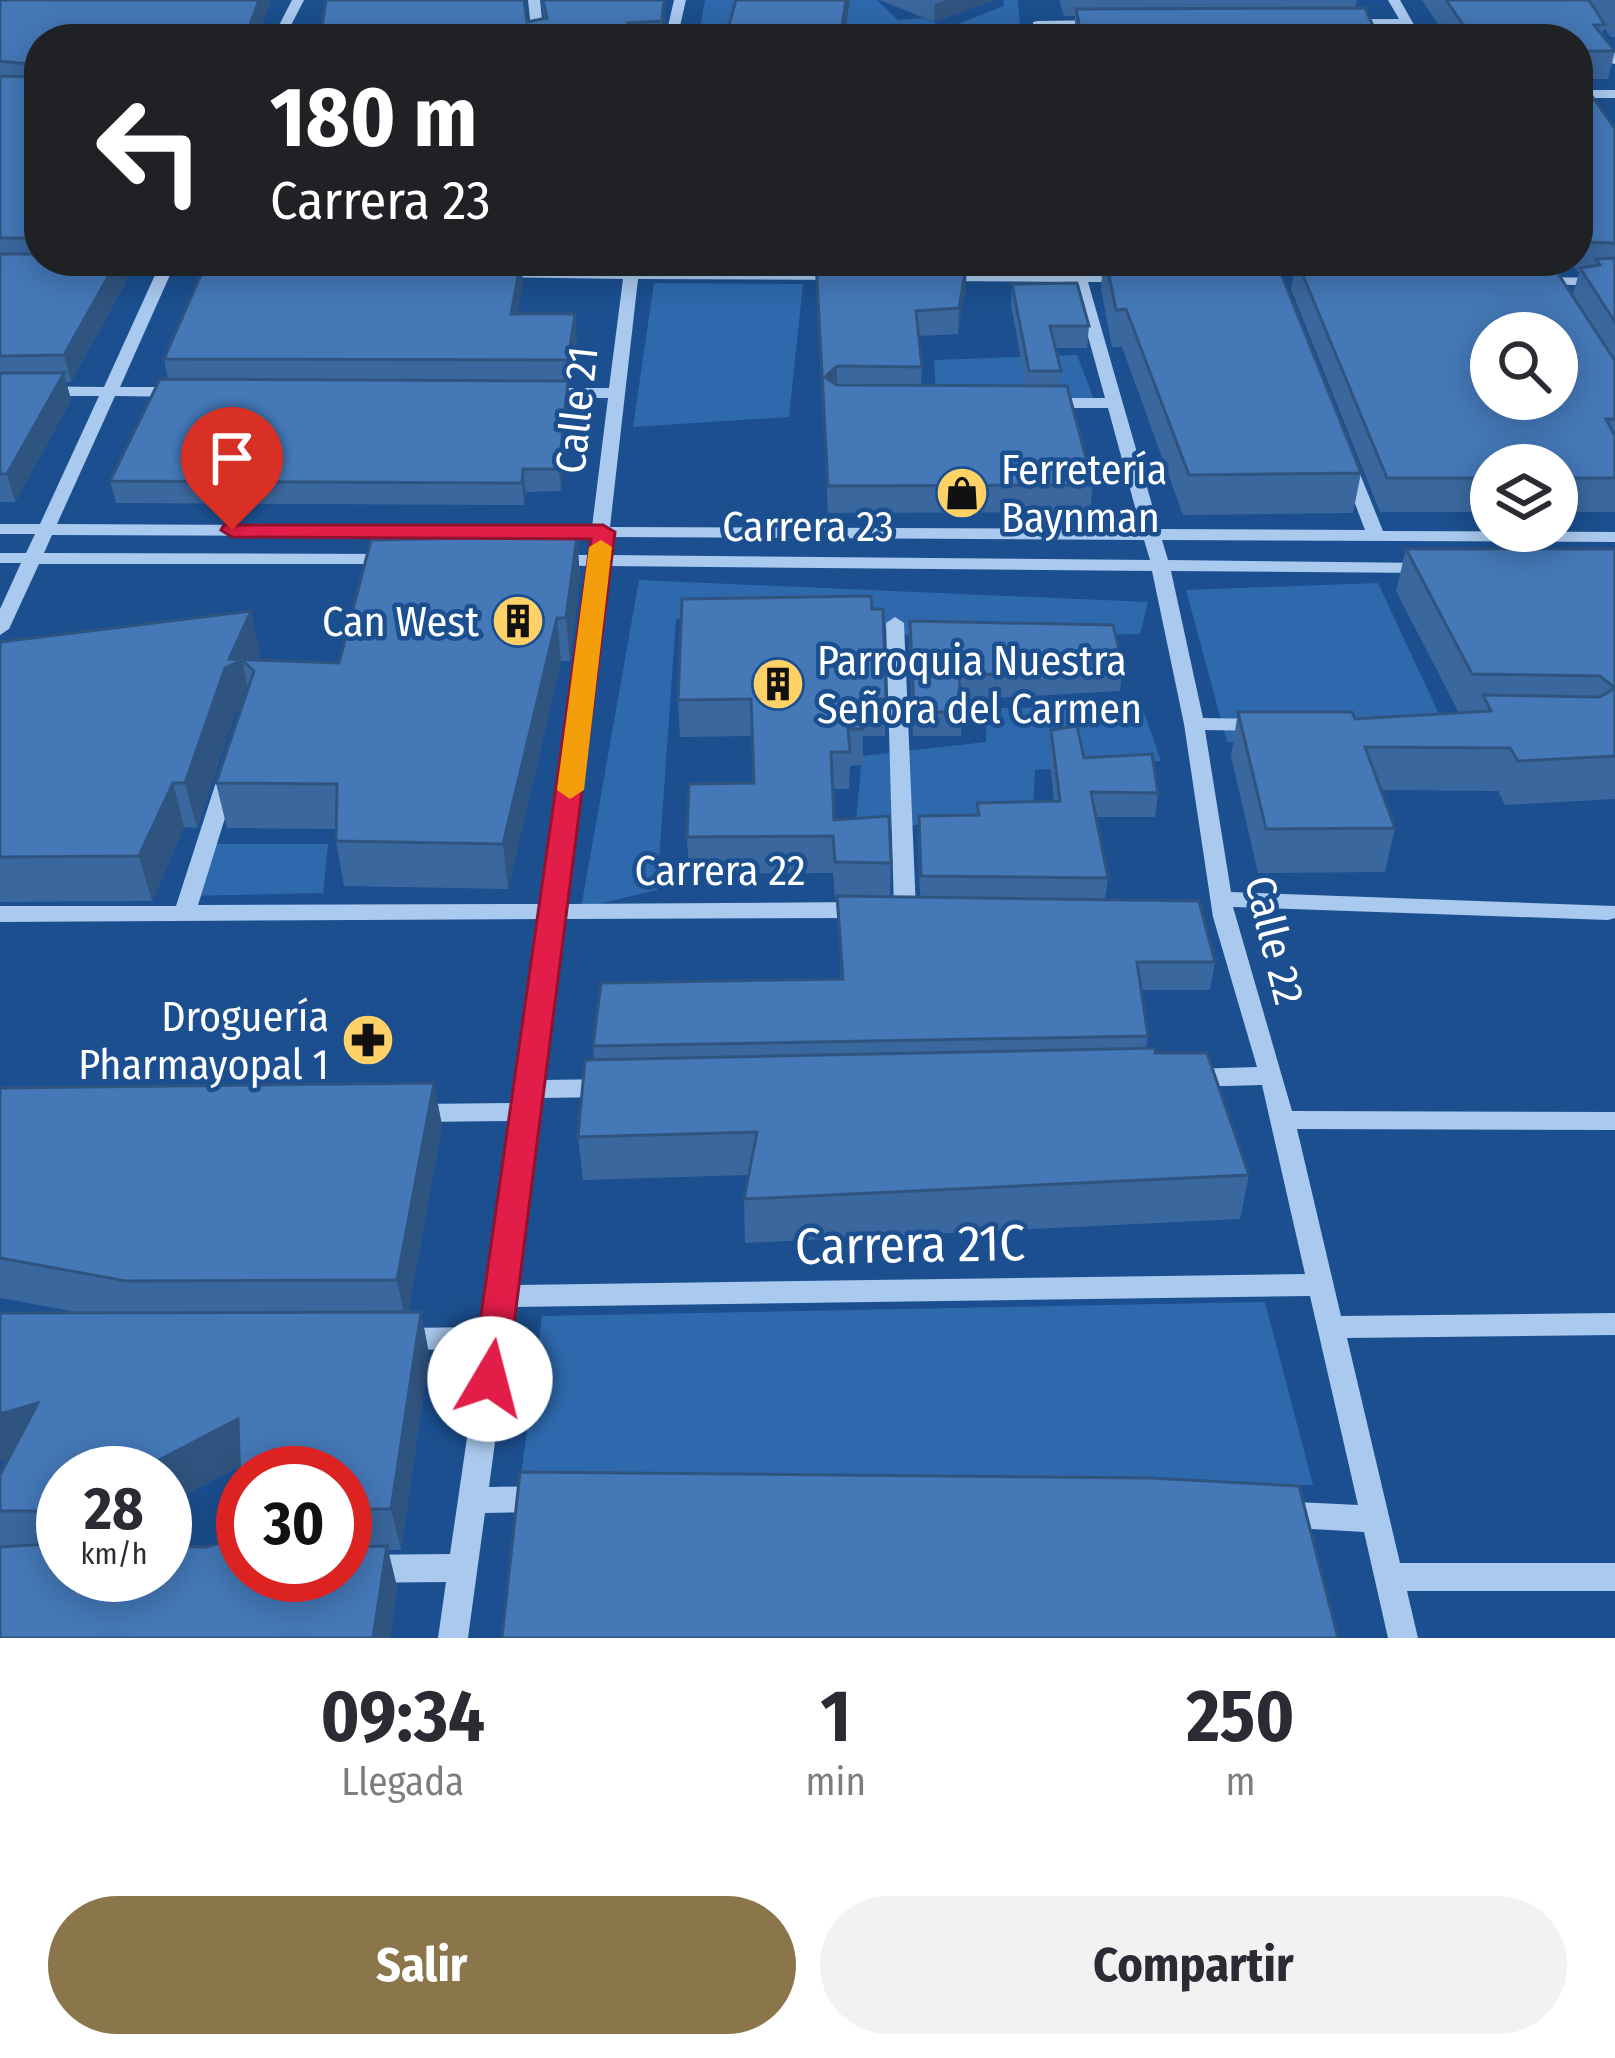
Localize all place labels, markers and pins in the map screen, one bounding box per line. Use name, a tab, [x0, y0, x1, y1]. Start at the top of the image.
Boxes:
pin	[181, 407, 283, 530]
place label: Ferretería Baynman	[1001, 445, 1167, 543]
shop icon: Ferretería Baynman	[934, 465, 990, 521]
building icon: Can West	[490, 593, 546, 649]
place label: Can West	[322, 597, 479, 647]
place label: Parroquia Nuestra Señora del Carmen	[817, 636, 1142, 734]
building icon: Parroquia Nuestra Señora del Carmen	[750, 656, 806, 712]
place label: Droguería Pharmayopal 1	[78, 992, 329, 1090]
pharmacy icon: Droguería Pharmayopal 1	[340, 1012, 396, 1068]

